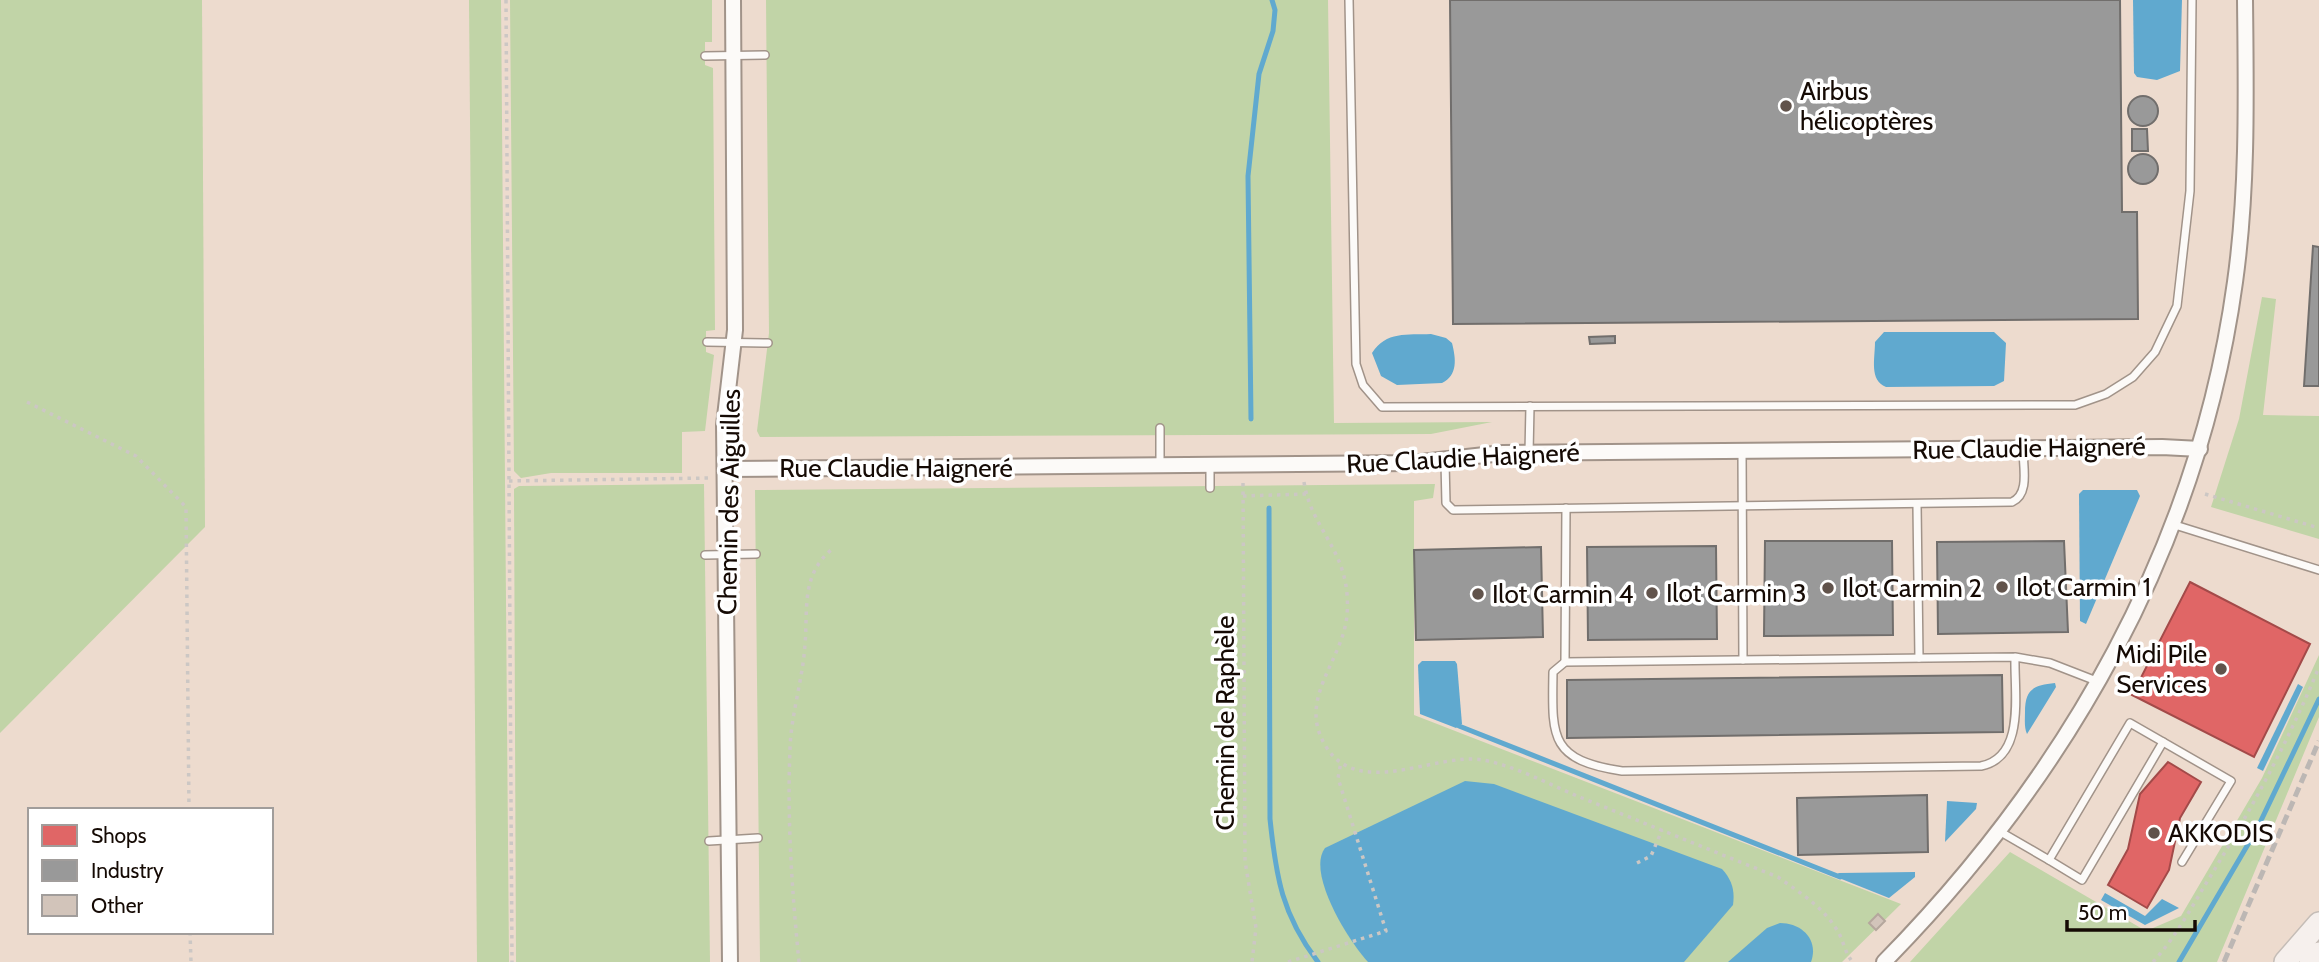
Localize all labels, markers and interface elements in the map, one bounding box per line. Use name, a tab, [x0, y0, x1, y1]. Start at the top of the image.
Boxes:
place label: Airbus hélicoptères	[1800, 75, 1933, 137]
marker: Airbus hélicoptères	[1778, 98, 1794, 114]
street label: Chemin des Aiguilles	[711, 388, 747, 615]
street label: Rue Claudie Haigneré	[1912, 430, 2146, 466]
street label: Rue Claudie Haigneré	[1346, 436, 1580, 480]
street label: Rue Claudie Haigneré	[779, 452, 1013, 484]
place label: Ilot Carmin 1	[2016, 571, 2151, 603]
place label: Ilot Carmin 2	[1842, 572, 1982, 604]
place label: Ilot Carmin 3	[1666, 577, 1807, 609]
place label: Ilot Carmin 4	[1492, 578, 1634, 610]
marker: Ilot Carmin 1	[1994, 579, 2010, 595]
marker: Ilot Carmin 2	[1820, 580, 1836, 596]
marker: Ilot Carmin 3	[1644, 585, 1660, 601]
marker: Ilot Carmin 4	[1470, 586, 1486, 602]
street label: Chemin de Raphèle	[1209, 616, 1241, 830]
place label: Midi Pile Services	[2115, 638, 2207, 700]
marker: Midi Pile Services	[2213, 661, 2229, 677]
legend	[28, 808, 273, 934]
place label: AKKODIS	[2168, 817, 2273, 849]
text: Shops	[91, 823, 147, 848]
marker: AKKODIS	[2146, 825, 2162, 841]
text: Industry	[91, 858, 164, 883]
scale bar	[2067, 888, 2195, 932]
text: Other	[91, 893, 143, 918]
text: 50 m	[2078, 900, 2127, 925]

